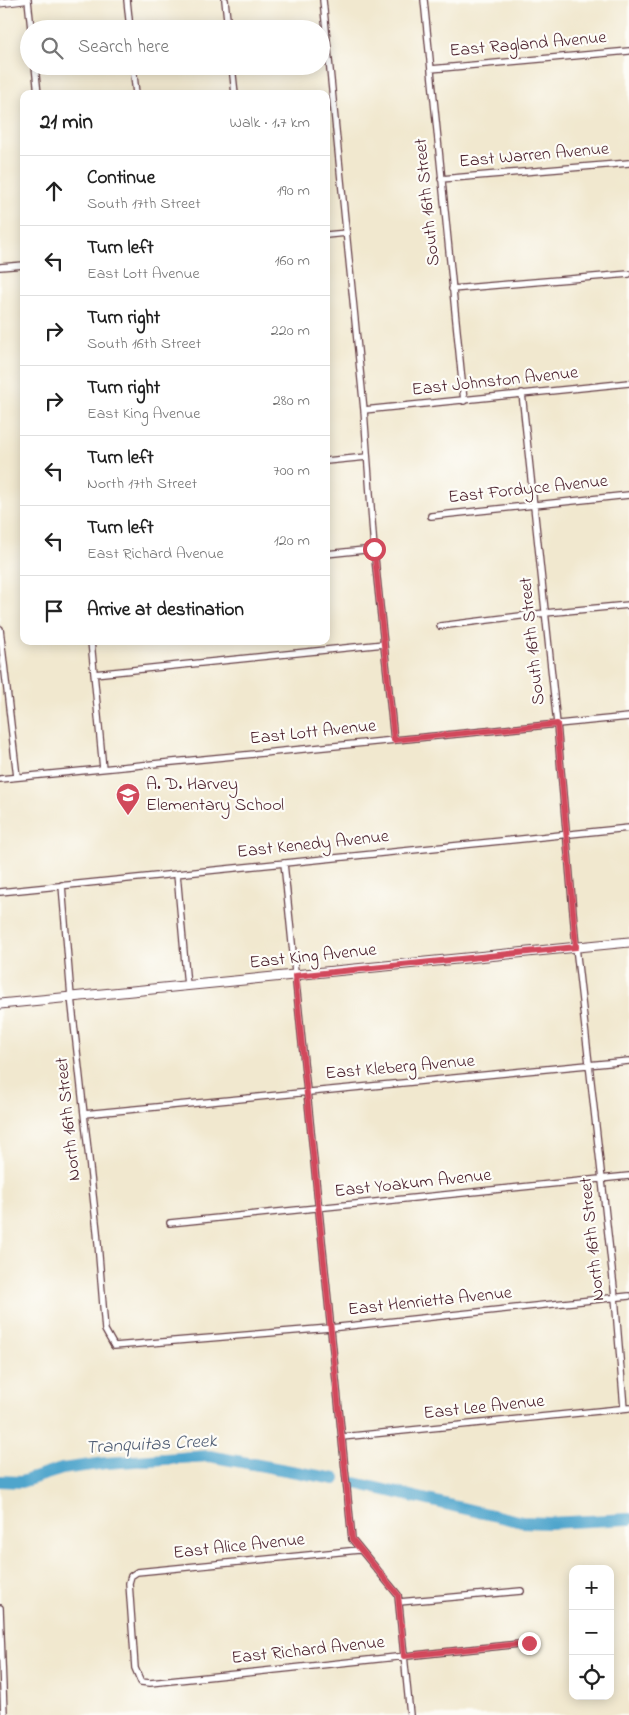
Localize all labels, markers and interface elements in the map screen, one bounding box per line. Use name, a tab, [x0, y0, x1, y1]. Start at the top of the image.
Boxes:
search box	[20, 20, 330, 75]
street label: East Ragland Avenue	[448, 25, 609, 66]
icon: search	[38, 34, 66, 62]
text: Search here	[78, 34, 169, 61]
text: 21 min	[40, 108, 93, 138]
text: Walk · 1.7 km	[229, 111, 310, 135]
street label: East Warren Avenue	[458, 136, 611, 176]
street label: South 16th Street	[408, 137, 448, 267]
text: Continue	[87, 165, 155, 192]
icon: ahead	[40, 177, 68, 205]
text: 190 m	[277, 179, 310, 203]
text: South 17th Street	[87, 192, 201, 216]
text: Turn left	[87, 235, 154, 262]
icon: left	[40, 247, 68, 275]
text: 160 m	[275, 249, 310, 273]
text: East Lott Avenue	[87, 262, 200, 286]
text: Turn right	[87, 305, 160, 332]
icon: right	[40, 317, 68, 345]
text: 220 m	[271, 319, 310, 343]
text: South 16th Street	[87, 332, 201, 356]
street label: East Johnston Avenue	[411, 360, 580, 404]
text: Turn right	[87, 375, 160, 402]
icon: right	[40, 387, 68, 415]
text: 280 m	[273, 389, 310, 413]
text: East King Avenue	[87, 402, 200, 426]
text: Turn left	[87, 445, 154, 472]
icon: left	[40, 457, 68, 485]
text: 700 m	[273, 459, 310, 483]
street label: East Fordyce Avenue	[447, 469, 610, 511]
text: North 17th Street	[87, 472, 197, 496]
text: Turn left	[87, 515, 154, 542]
icon: left	[40, 527, 68, 555]
text: 120 m	[274, 529, 310, 553]
route start	[363, 538, 386, 561]
text: East Richard Avenue	[87, 542, 224, 566]
street label: South 16th Street	[513, 576, 553, 706]
icon: arrive	[40, 597, 68, 625]
text: Arrive at destination	[87, 597, 244, 624]
street label: East Lott Avenue	[249, 713, 378, 753]
place label: A. D. Harvey Elementary School	[146, 772, 284, 819]
school or university icon: A. D. Harvey Elementary School	[115, 782, 141, 816]
street label: East Kenedy Avenue	[236, 824, 391, 866]
street label: East King Avenue	[248, 937, 379, 978]
street label: East Kleberg Avenue	[324, 1048, 477, 1088]
street label: North 16th Street	[50, 1056, 88, 1182]
street label: East Yoakum Avenue	[333, 1163, 494, 1205]
street label: North 16th Street	[574, 1176, 612, 1302]
street label: East Henrietta Avenue	[347, 1280, 514, 1324]
street label: East Lee Avenue	[422, 1389, 547, 1427]
water label: Tranquitas Creek	[85, 1428, 218, 1462]
street label: East Alice Avenue	[172, 1527, 307, 1567]
map controls	[569, 1565, 614, 1700]
button: +	[569, 1565, 614, 1610]
button: −	[569, 1610, 614, 1655]
street label: East Richard Avenue	[230, 1630, 387, 1672]
route end	[518, 1632, 541, 1655]
button: locate	[569, 1655, 614, 1700]

